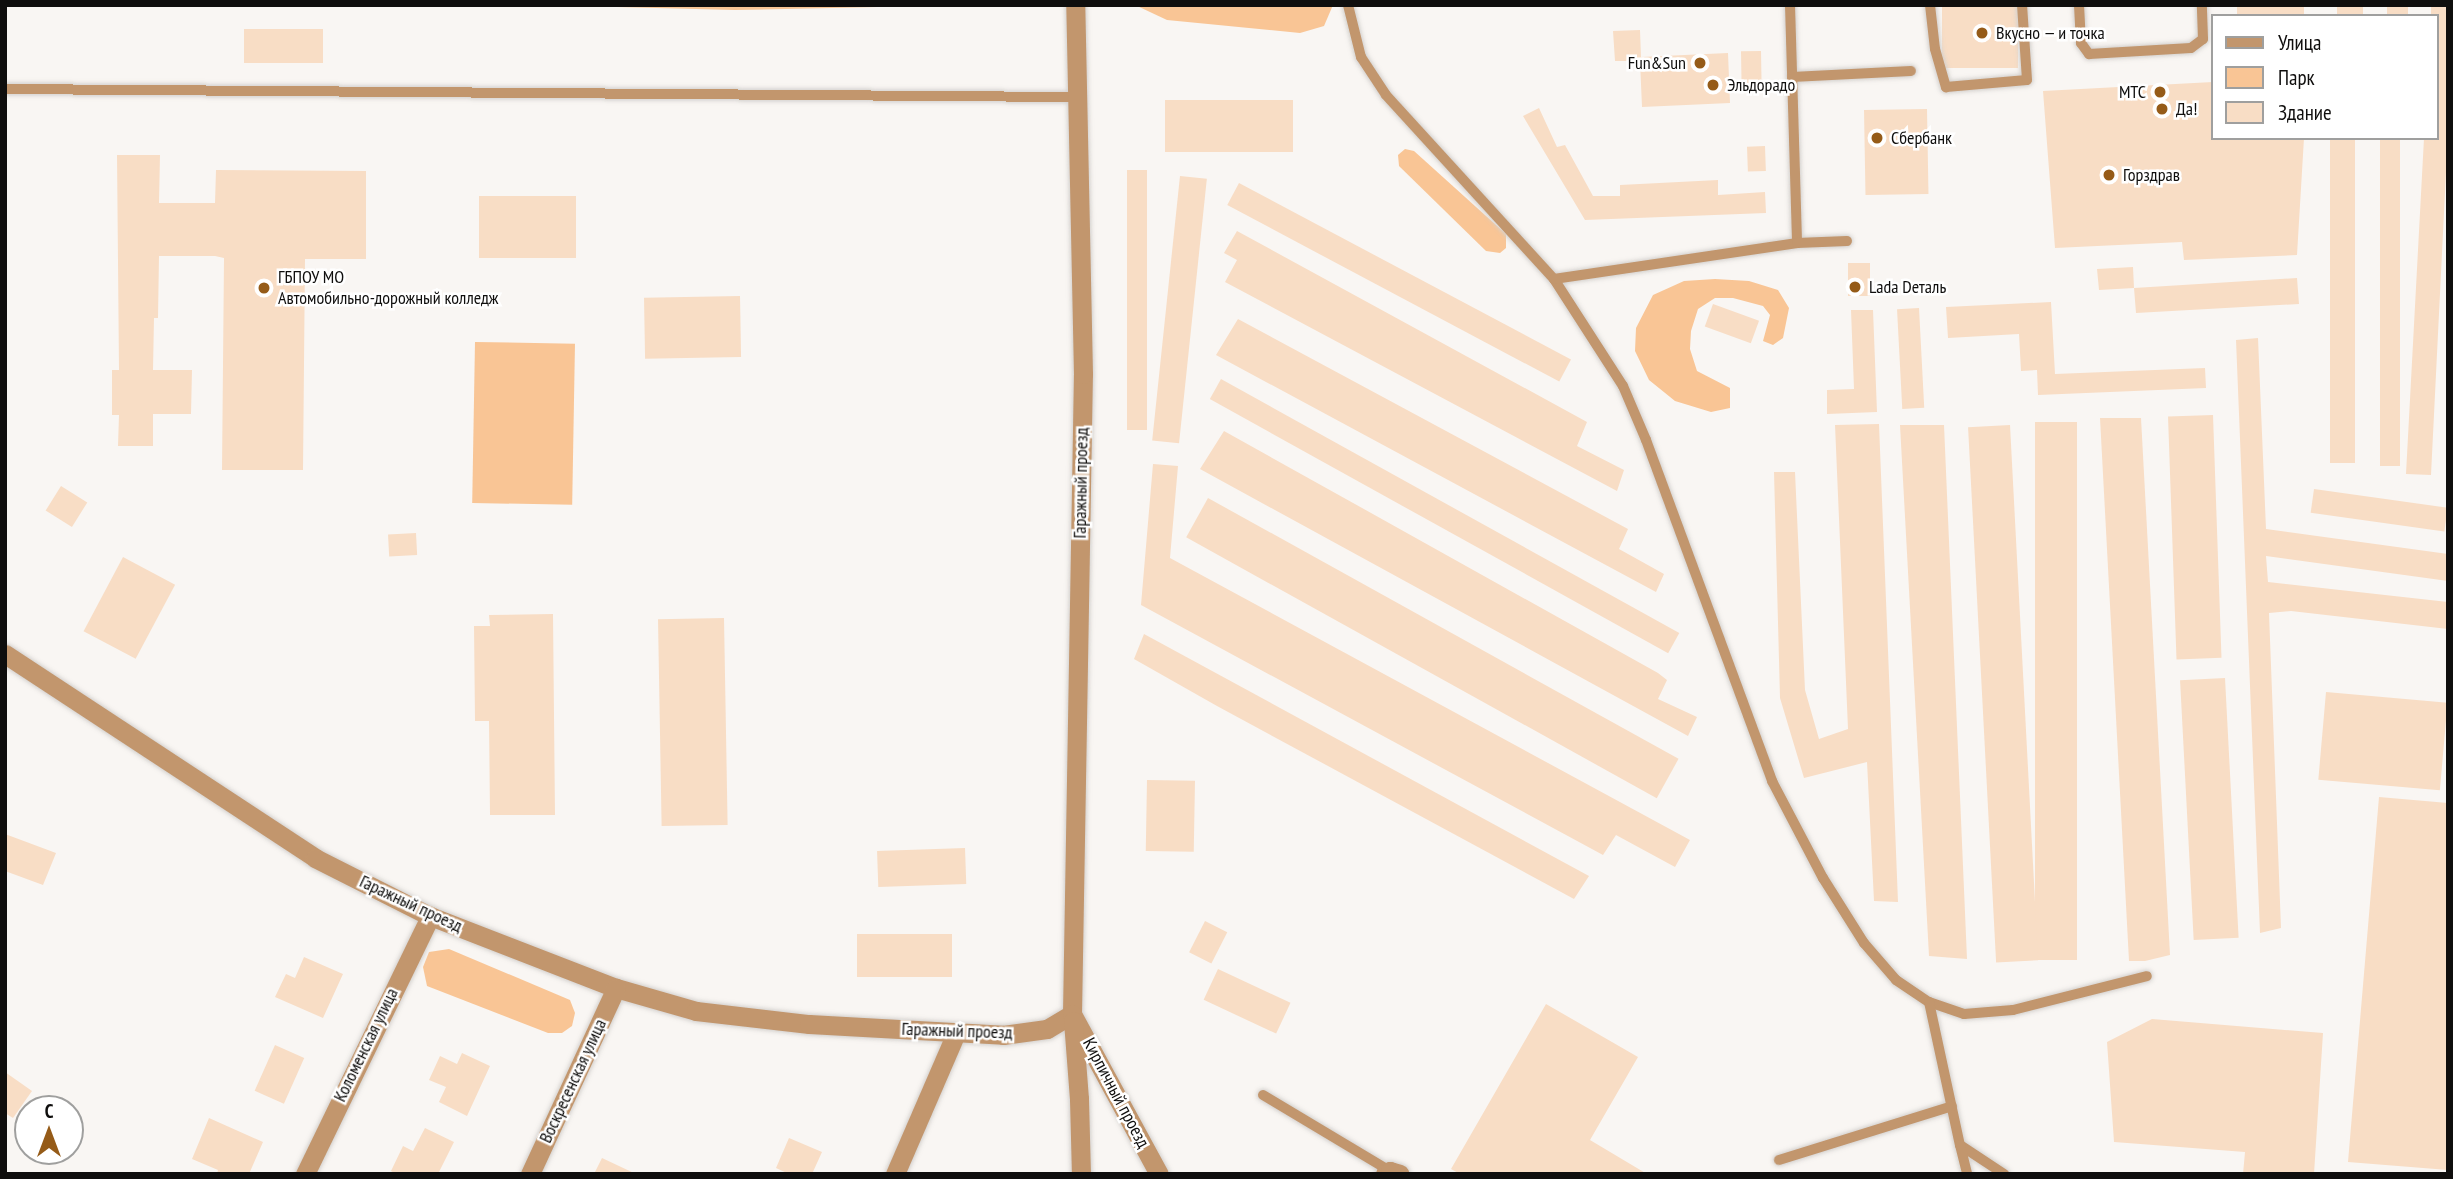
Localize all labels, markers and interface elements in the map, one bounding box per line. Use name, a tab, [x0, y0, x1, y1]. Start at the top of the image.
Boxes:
legend	[2212, 14, 2439, 140]
place label: Вкусно — и точка	[1996, 22, 2106, 44]
marker: Вкусно — и точка	[1974, 25, 1990, 41]
text: Улица	[2278, 29, 2321, 56]
place label: Fun&Sun	[1628, 52, 1686, 74]
marker: Fun&Sun	[1692, 55, 1708, 71]
text: Парк	[2278, 64, 2315, 91]
place label: Эльдорадо	[1727, 74, 1795, 96]
marker: Эльдорадо	[1705, 77, 1721, 93]
place label: МТС	[2119, 81, 2146, 103]
marker: МТС	[2152, 84, 2168, 100]
place label: Да!	[2176, 98, 2197, 120]
text: Здание	[2278, 99, 2332, 126]
marker: Да!	[2154, 101, 2170, 117]
place label: Сбербанк	[1891, 127, 1952, 149]
marker: Сбербанк	[1869, 130, 1885, 146]
place label: Горздрав	[2123, 164, 2180, 186]
marker: Горздрав	[2101, 167, 2117, 183]
place label: ГБПОУ МО Автомобильно-дорожный колледж	[278, 267, 498, 310]
place label: Lada Dеталь	[1869, 276, 1946, 298]
marker: Lada Dеталь	[1847, 279, 1863, 295]
marker: ГБПОУ МО Автомобильно-дорожный колледж	[256, 280, 272, 296]
street label: Гаражный проезд	[1069, 427, 1093, 539]
street label: Гаражный проезд	[356, 871, 466, 937]
street label: Коломенская улица	[329, 985, 403, 1105]
street label: Воскресенская улица	[535, 1016, 611, 1146]
street label: Гаражный проезд	[901, 1018, 1013, 1044]
street label: Кирпичный проезд	[1078, 1034, 1154, 1152]
north arrow	[14, 1095, 84, 1165]
text: С	[45, 1099, 53, 1123]

